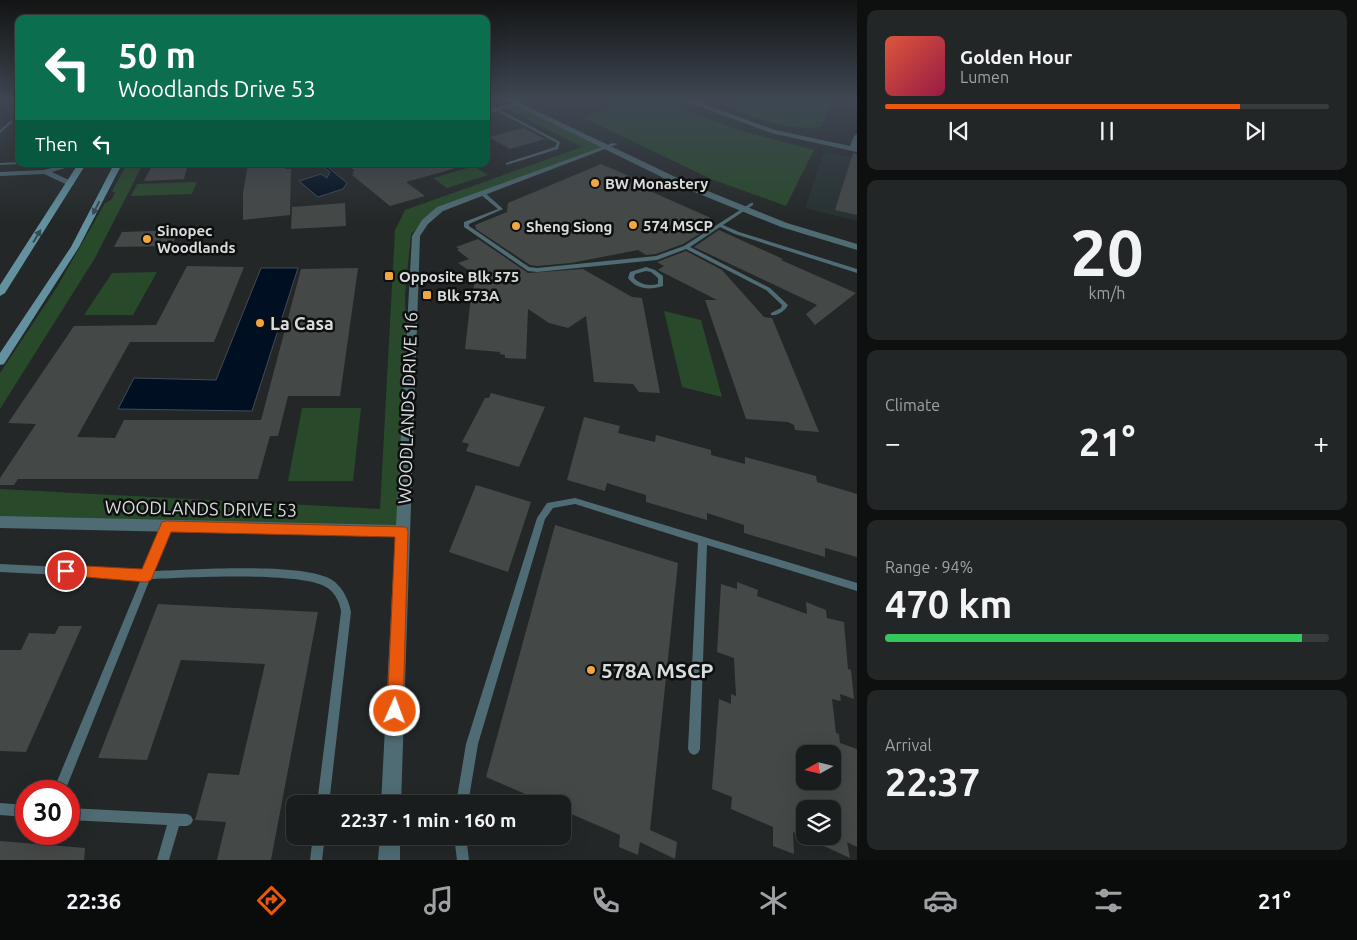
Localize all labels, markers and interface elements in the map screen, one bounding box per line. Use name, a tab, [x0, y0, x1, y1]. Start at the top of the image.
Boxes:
icon: left	[35, 35, 100, 100]
text: 50 m	[118, 35, 196, 75]
text: Golden Hour	[960, 46, 1072, 68]
text: Lumen	[960, 68, 1009, 86]
text: Woodlands Drive 53	[118, 76, 316, 101]
icon: previous	[945, 117, 973, 145]
icon: pause	[1093, 117, 1121, 145]
icon: next	[1241, 117, 1269, 145]
icon: left	[88, 130, 116, 158]
text: Then	[35, 133, 78, 155]
place label: BW Monastery	[605, 175, 708, 192]
marker: BW Monastery	[589, 177, 601, 189]
one-way arrow	[92, 200, 100, 215]
text: 20	[1070, 215, 1144, 288]
place label: 574 MSCP	[643, 217, 713, 234]
place label: Sheng Siong	[526, 218, 612, 235]
marker: 574 MSCP	[627, 219, 639, 231]
marker: Sheng Siong	[510, 220, 522, 232]
place label: Sinopec Woodlands	[157, 222, 235, 256]
one-way arrow	[33, 229, 42, 242]
marker: Sinopec Woodlands	[141, 233, 153, 245]
place label: Opposite Blk 575	[399, 268, 519, 285]
marker: Opposite Blk 575	[383, 270, 395, 282]
text: km/h	[1089, 284, 1125, 302]
place label: Blk 573A	[437, 287, 500, 304]
marker: Blk 573A	[421, 289, 433, 301]
street label: WOODLANDS DRIVE 16	[394, 312, 420, 504]
place label: La Casa	[270, 313, 334, 333]
marker: La Casa	[254, 317, 266, 329]
text: Climate	[885, 396, 940, 414]
text: 21°	[1079, 421, 1135, 463]
text: −	[885, 427, 901, 458]
text: +	[1313, 427, 1329, 458]
street label: WOODLANDS DRIVE 53	[105, 496, 297, 520]
pin	[45, 550, 87, 592]
icon: arrive	[52, 557, 80, 585]
text: Range · 94%	[885, 558, 973, 576]
text: 470 km	[885, 583, 1012, 625]
place label: 578A MSCP	[601, 658, 714, 682]
marker: 578A MSCP	[585, 664, 597, 676]
position arrow	[368, 684, 420, 736]
text: Arrival	[885, 736, 932, 754]
north arrow	[796, 745, 841, 790]
map controls	[796, 745, 841, 845]
text: 22:37	[885, 761, 980, 803]
speed limit sign: 30	[15, 780, 80, 845]
button: layers	[796, 800, 841, 845]
text: 22:37 · 1 min · 160 m	[341, 809, 516, 831]
icon: directions	[254, 883, 289, 918]
icon: music	[421, 883, 456, 918]
icon: phone	[588, 883, 623, 918]
icon: climate	[756, 883, 791, 918]
icon: car	[923, 883, 958, 918]
icon: filters	[1091, 883, 1126, 918]
text: 22:36	[66, 888, 121, 913]
text: 21°	[1258, 888, 1291, 913]

